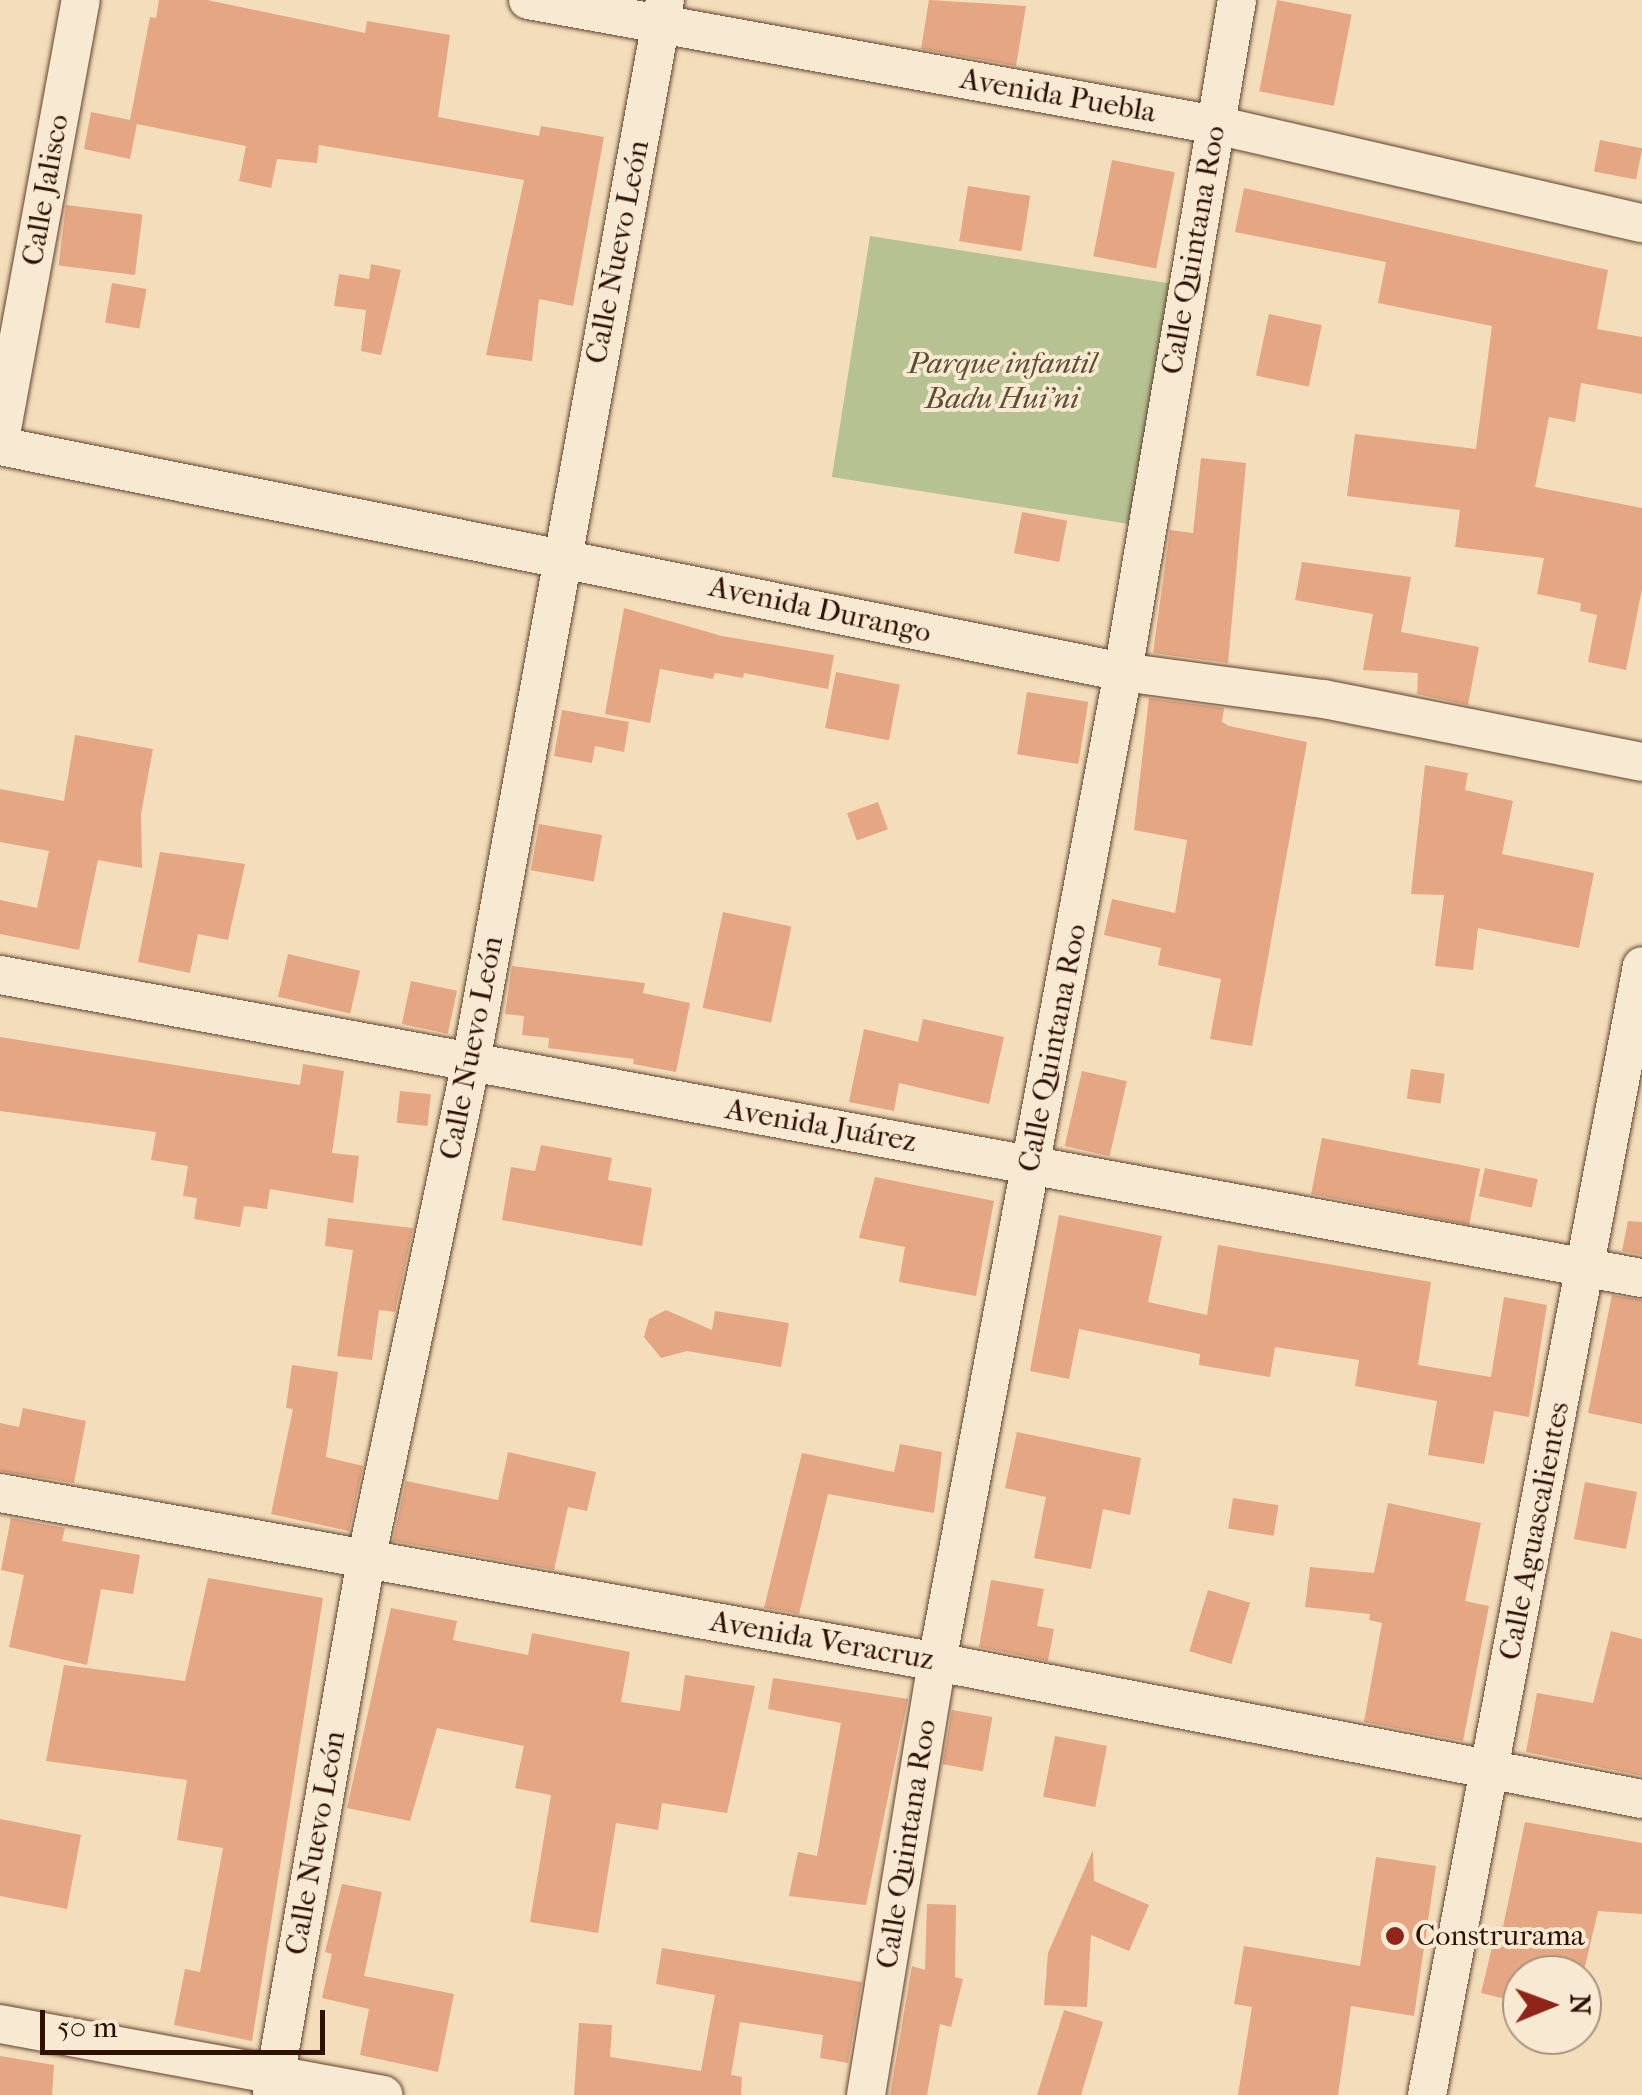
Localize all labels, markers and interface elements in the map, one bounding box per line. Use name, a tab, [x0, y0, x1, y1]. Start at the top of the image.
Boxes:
street label: Avenida Puebla	[957, 61, 1159, 131]
street label: Calle Jalisco	[15, 112, 77, 268]
street label: Calle Quintana Roo	[1154, 123, 1234, 377]
street label: Calle Nuevo León	[579, 137, 657, 367]
park label: Parque infantil Badu Hui'ni	[908, 346, 1096, 416]
street label: Avenida Durango	[706, 569, 934, 651]
street label: Calle Quintana Roo	[1011, 921, 1095, 1175]
street label: Calle Nuevo León	[433, 933, 511, 1163]
street label: Avenida Juárez	[723, 1092, 919, 1160]
street label: Calle Aguascalientes	[1492, 1399, 1578, 1663]
street label: Avenida Veracruz	[707, 1604, 937, 1678]
street label: Calle Quintana Roo	[870, 1717, 944, 1971]
street label: Calle Nuevo León	[279, 1728, 353, 1958]
place label: Construrama	[1415, 1918, 1585, 1954]
marker: Construrama	[1384, 1925, 1406, 1947]
north arrow	[1502, 1955, 1602, 2055]
scale bar	[45, 1990, 330, 2052]
text: N	[1564, 1994, 1597, 2015]
text: 50 m	[57, 2010, 118, 2045]

